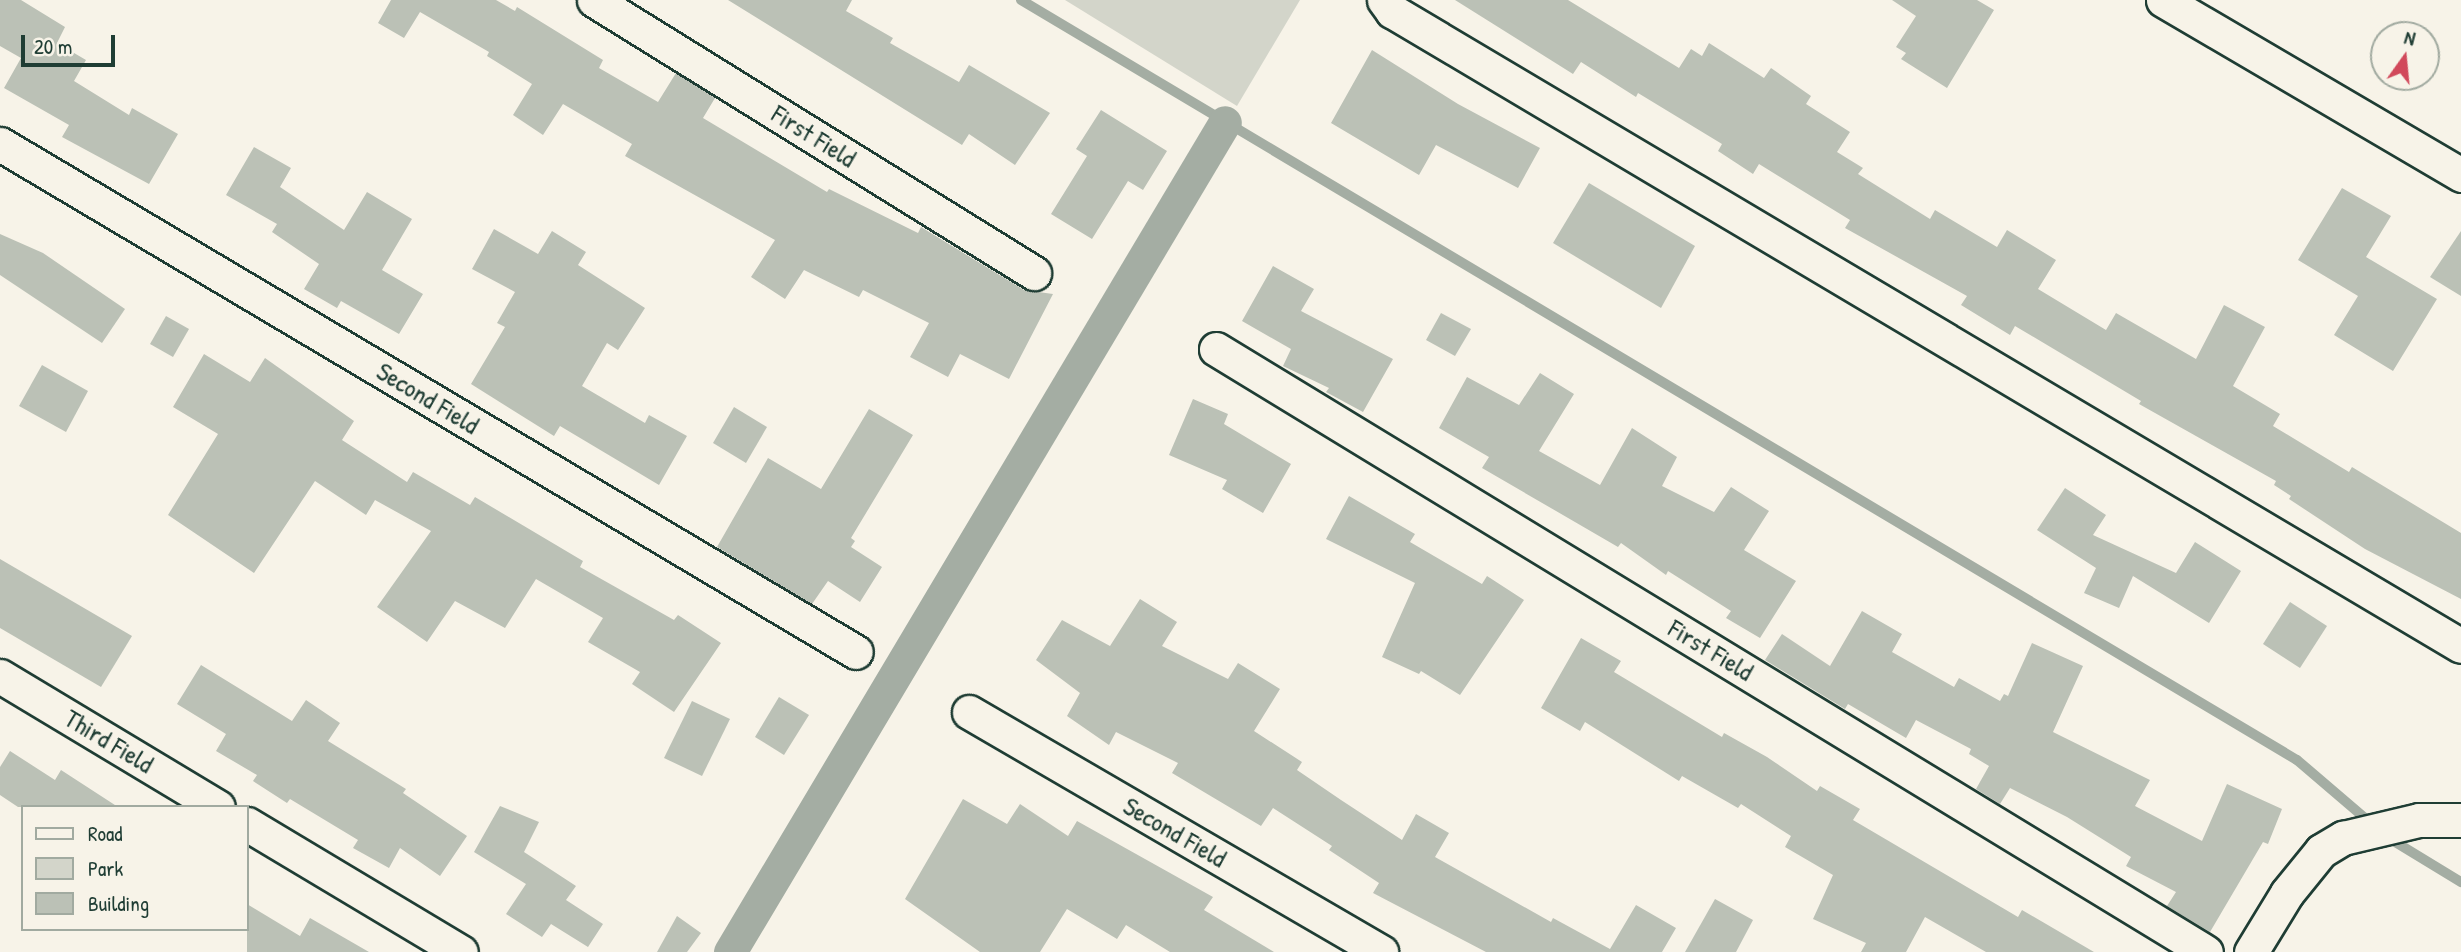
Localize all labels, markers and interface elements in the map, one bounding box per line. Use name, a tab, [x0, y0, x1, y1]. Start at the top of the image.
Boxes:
scale bar	[24, 21, 119, 65]
north arrow	[2370, 21, 2440, 91]
text: N	[2402, 24, 2418, 52]
text: 20 m	[34, 32, 72, 61]
street label: First Field	[766, 98, 862, 174]
street label: Second Field	[371, 355, 485, 441]
street label: First Field	[1663, 613, 1759, 687]
street label: Third Field	[59, 702, 159, 780]
street label: Second Field	[1118, 790, 1232, 874]
legend	[21, 805, 248, 931]
text: Road	[88, 819, 122, 848]
text: Park	[88, 854, 123, 883]
text: Building	[88, 889, 149, 918]

